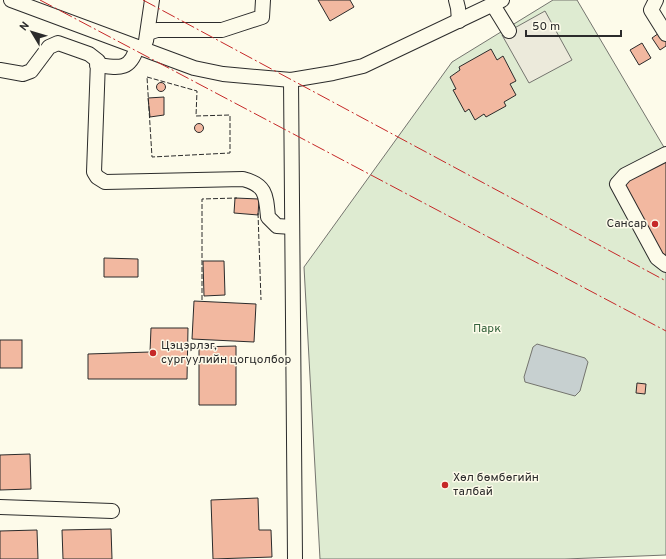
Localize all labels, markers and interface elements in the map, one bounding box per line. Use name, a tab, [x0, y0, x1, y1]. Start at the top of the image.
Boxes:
north arrow	[12, 12, 52, 52]
scale bar	[526, 12, 621, 38]
text: N	[17, 19, 33, 34]
text: 50 m	[532, 19, 560, 35]
place label: Сансар	[606, 216, 647, 232]
marker: Сансар	[650, 219, 660, 229]
park label: Парк	[473, 321, 501, 337]
place label: Цэцэрлэг, сургуулийн цогцолбор	[161, 338, 292, 368]
marker: Цэцэрлэг, сургуулийн цогцолбор	[148, 348, 158, 358]
place label: Хөл бөмбөгийн талбай	[453, 470, 539, 500]
marker: Хөл бөмбөгийн талбай	[440, 480, 450, 490]

